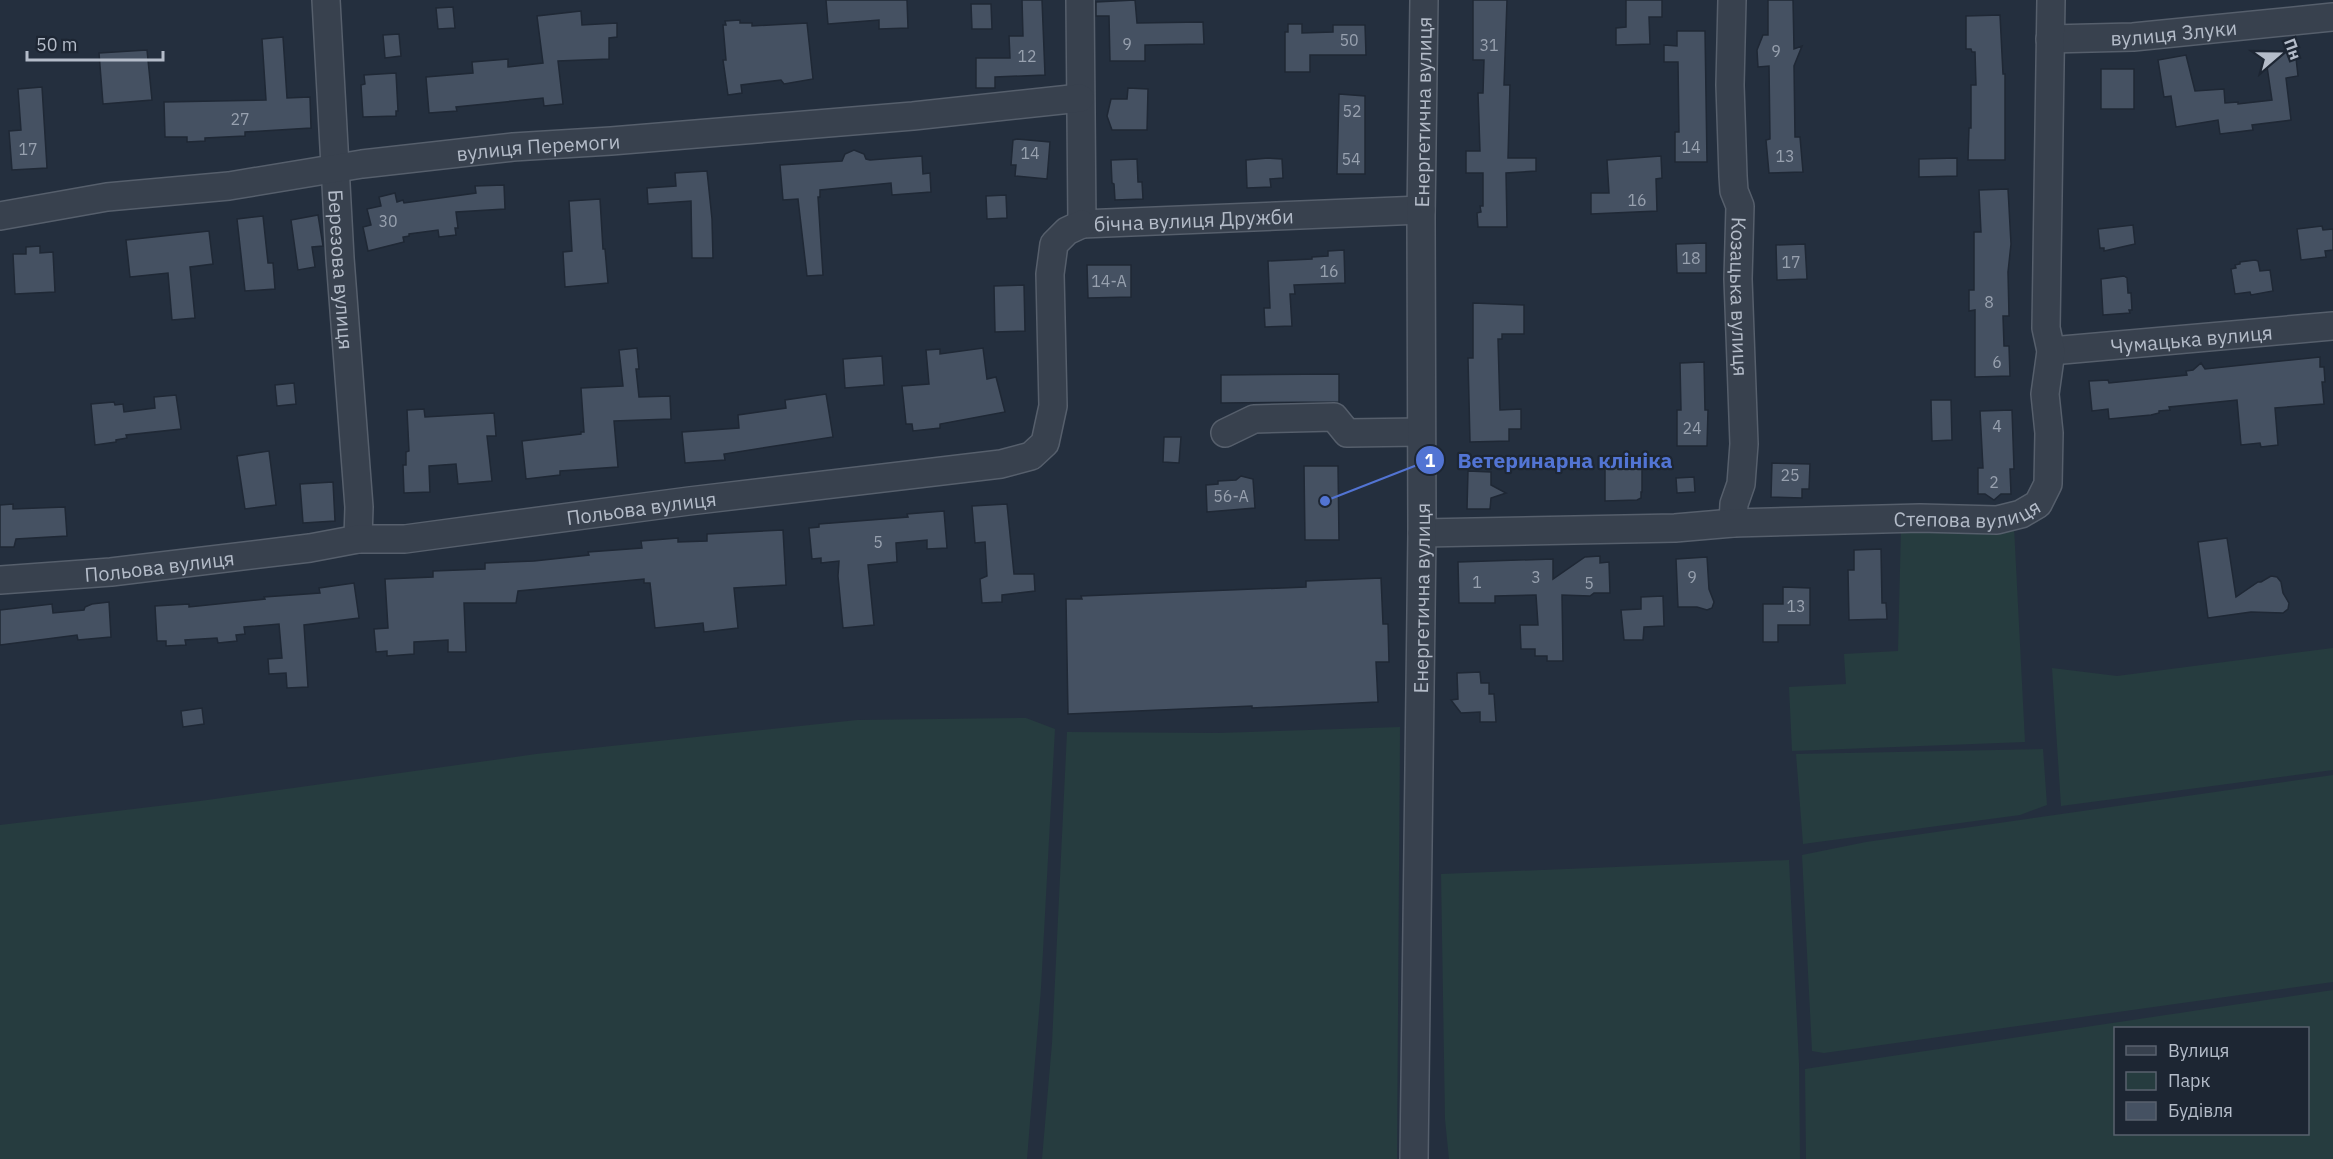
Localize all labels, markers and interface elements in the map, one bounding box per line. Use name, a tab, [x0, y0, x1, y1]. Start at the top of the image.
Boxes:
street label: вулиця Злуки	[2110, 13, 2238, 51]
street label: Енергетична вулиця	[1408, 17, 1437, 208]
scale bar	[27, 24, 164, 62]
north arrow	[2249, 24, 2309, 84]
house number: 50	[1339, 30, 1359, 50]
text: 50 m	[36, 33, 78, 56]
house number: 9	[1122, 34, 1132, 54]
house number: 31	[1479, 35, 1499, 55]
text: Пн	[2280, 36, 2306, 62]
house number: 9	[1771, 41, 1781, 61]
house number: 12	[1017, 46, 1037, 66]
house number: 52	[1342, 101, 1362, 121]
house number: 27	[230, 109, 250, 129]
street label: вулиця Перемоги	[455, 127, 621, 167]
house number: 14	[1681, 137, 1701, 157]
house number: 17	[18, 139, 38, 159]
house number: 14	[1020, 143, 1040, 163]
house number: 13	[1775, 146, 1795, 166]
house number: 54	[1341, 149, 1361, 169]
street label: Березова вулиця	[323, 189, 360, 351]
house number: 16	[1627, 190, 1647, 210]
street label: бічна вулиця Дружби	[1093, 202, 1294, 237]
house number: 30	[378, 211, 398, 231]
street label: Козацька вулиця	[1724, 217, 1755, 377]
house number: 18	[1681, 248, 1701, 268]
house number: 17	[1781, 252, 1801, 272]
house number: 16	[1319, 261, 1339, 281]
house number: 14-А	[1091, 271, 1127, 291]
house number: 8	[1984, 292, 1994, 312]
street label: Чумацька вулиця	[2109, 318, 2274, 359]
house number: 6	[1992, 352, 2002, 372]
house number: 4	[1992, 416, 2002, 436]
house number: 24	[1682, 418, 1702, 438]
callout: Ветеринарна клініка	[1415, 441, 1684, 480]
text: Ветеринарна клініка	[1458, 446, 1672, 474]
text: 1	[1425, 449, 1436, 472]
house number: 25	[1780, 465, 1800, 485]
house number: 2	[1989, 472, 1999, 492]
street label: Польова вулиця	[565, 484, 718, 531]
house number: 56-А	[1213, 486, 1249, 506]
street label: Степова вулиця	[1893, 492, 2045, 533]
street label: Енергетична вулиця	[1406, 503, 1436, 694]
house number: 5	[873, 532, 883, 552]
street label: Польова вулиця	[83, 544, 236, 587]
house number: 3	[1531, 567, 1541, 587]
house number: 9	[1687, 567, 1697, 587]
house number: 1	[1472, 572, 1482, 592]
house number: 5	[1584, 573, 1594, 593]
house number: 13	[1786, 596, 1806, 616]
legend	[2114, 1027, 2309, 1135]
text: Вулиця	[2168, 1039, 2229, 1062]
text: Парк	[2168, 1069, 2211, 1092]
text: Будівля	[2168, 1099, 2233, 1122]

